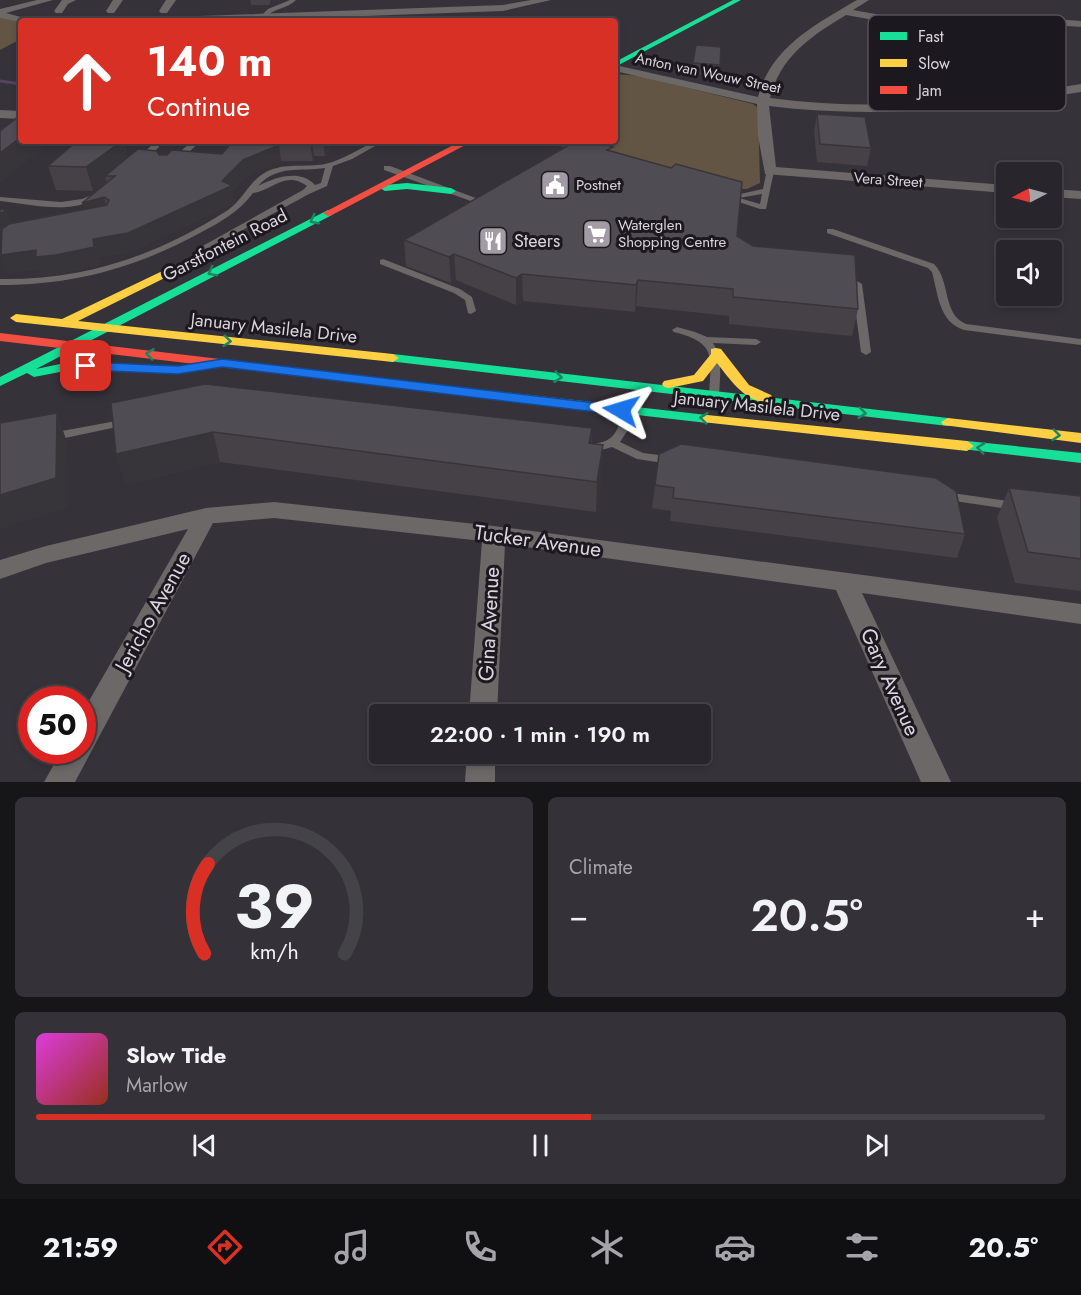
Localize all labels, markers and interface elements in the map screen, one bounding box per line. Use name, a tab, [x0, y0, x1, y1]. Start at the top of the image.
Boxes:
legend	[868, 15, 1066, 111]
text: Fast	[918, 25, 944, 48]
text: 140 m	[147, 31, 273, 92]
icon: ahead	[48, 42, 126, 120]
street label: Anton van Wouw Street	[633, 47, 783, 99]
text: Slow	[918, 52, 950, 75]
text: Jam	[916, 79, 942, 102]
text: Continue	[147, 87, 250, 126]
north arrow	[996, 162, 1062, 228]
map controls	[996, 162, 1062, 306]
street label: Vera Street	[853, 167, 924, 193]
public building icon: Postnet	[539, 169, 571, 201]
place label: Postnet	[576, 174, 621, 196]
street label: Garstfontein Road	[158, 202, 292, 288]
one-way arrow	[310, 212, 321, 224]
place label: Waterglen Shopping Centre	[618, 214, 727, 253]
supermarket icon: Waterglen Shopping Centre	[581, 218, 613, 250]
restaurant icon: Steers	[477, 225, 509, 257]
place label: Steers	[514, 228, 560, 254]
button: sound	[996, 240, 1062, 306]
one-way arrow	[208, 265, 219, 276]
street label: January Masilela Drive	[187, 306, 359, 350]
one-way arrow	[222, 334, 231, 347]
pin	[60, 340, 111, 391]
one-way arrow	[145, 348, 154, 361]
icon: arrive	[69, 349, 102, 382]
one-way arrow	[553, 370, 563, 383]
position arrow	[589, 378, 653, 442]
street label: January Masilela Drive	[670, 384, 842, 428]
one-way arrow	[857, 406, 866, 419]
one-way arrow	[700, 413, 709, 425]
one-way arrow	[1051, 428, 1060, 441]
one-way arrow	[976, 442, 986, 455]
street label: Tucker Avenue	[473, 517, 604, 565]
street label: Jericho Avenue	[106, 547, 198, 680]
street label: Gina Avenue	[471, 566, 507, 682]
street label: Gary Avenue	[853, 623, 927, 741]
speed limit sign: 50	[18, 686, 96, 764]
text: 22:00 · 1 min · 190 m	[430, 718, 650, 750]
text: Climate	[569, 853, 633, 882]
text: 39	[234, 861, 314, 951]
text: 20.5°	[750, 883, 863, 948]
text: −	[569, 892, 588, 939]
text: +	[1025, 892, 1045, 939]
text: km/h	[250, 936, 298, 967]
text: Slow Tide	[126, 1039, 226, 1071]
text: Marlow	[126, 1071, 188, 1100]
icon: previous	[188, 1129, 221, 1162]
icon: pause	[524, 1129, 557, 1162]
icon: next	[860, 1129, 893, 1162]
icon: directions	[204, 1226, 246, 1268]
icon: music	[331, 1226, 373, 1268]
icon: phone	[459, 1226, 501, 1268]
icon: climate	[586, 1226, 628, 1268]
icon: car	[714, 1226, 756, 1268]
icon: filters	[841, 1226, 883, 1268]
text: 21:59	[43, 1228, 118, 1267]
text: 20.5°	[969, 1228, 1038, 1267]

